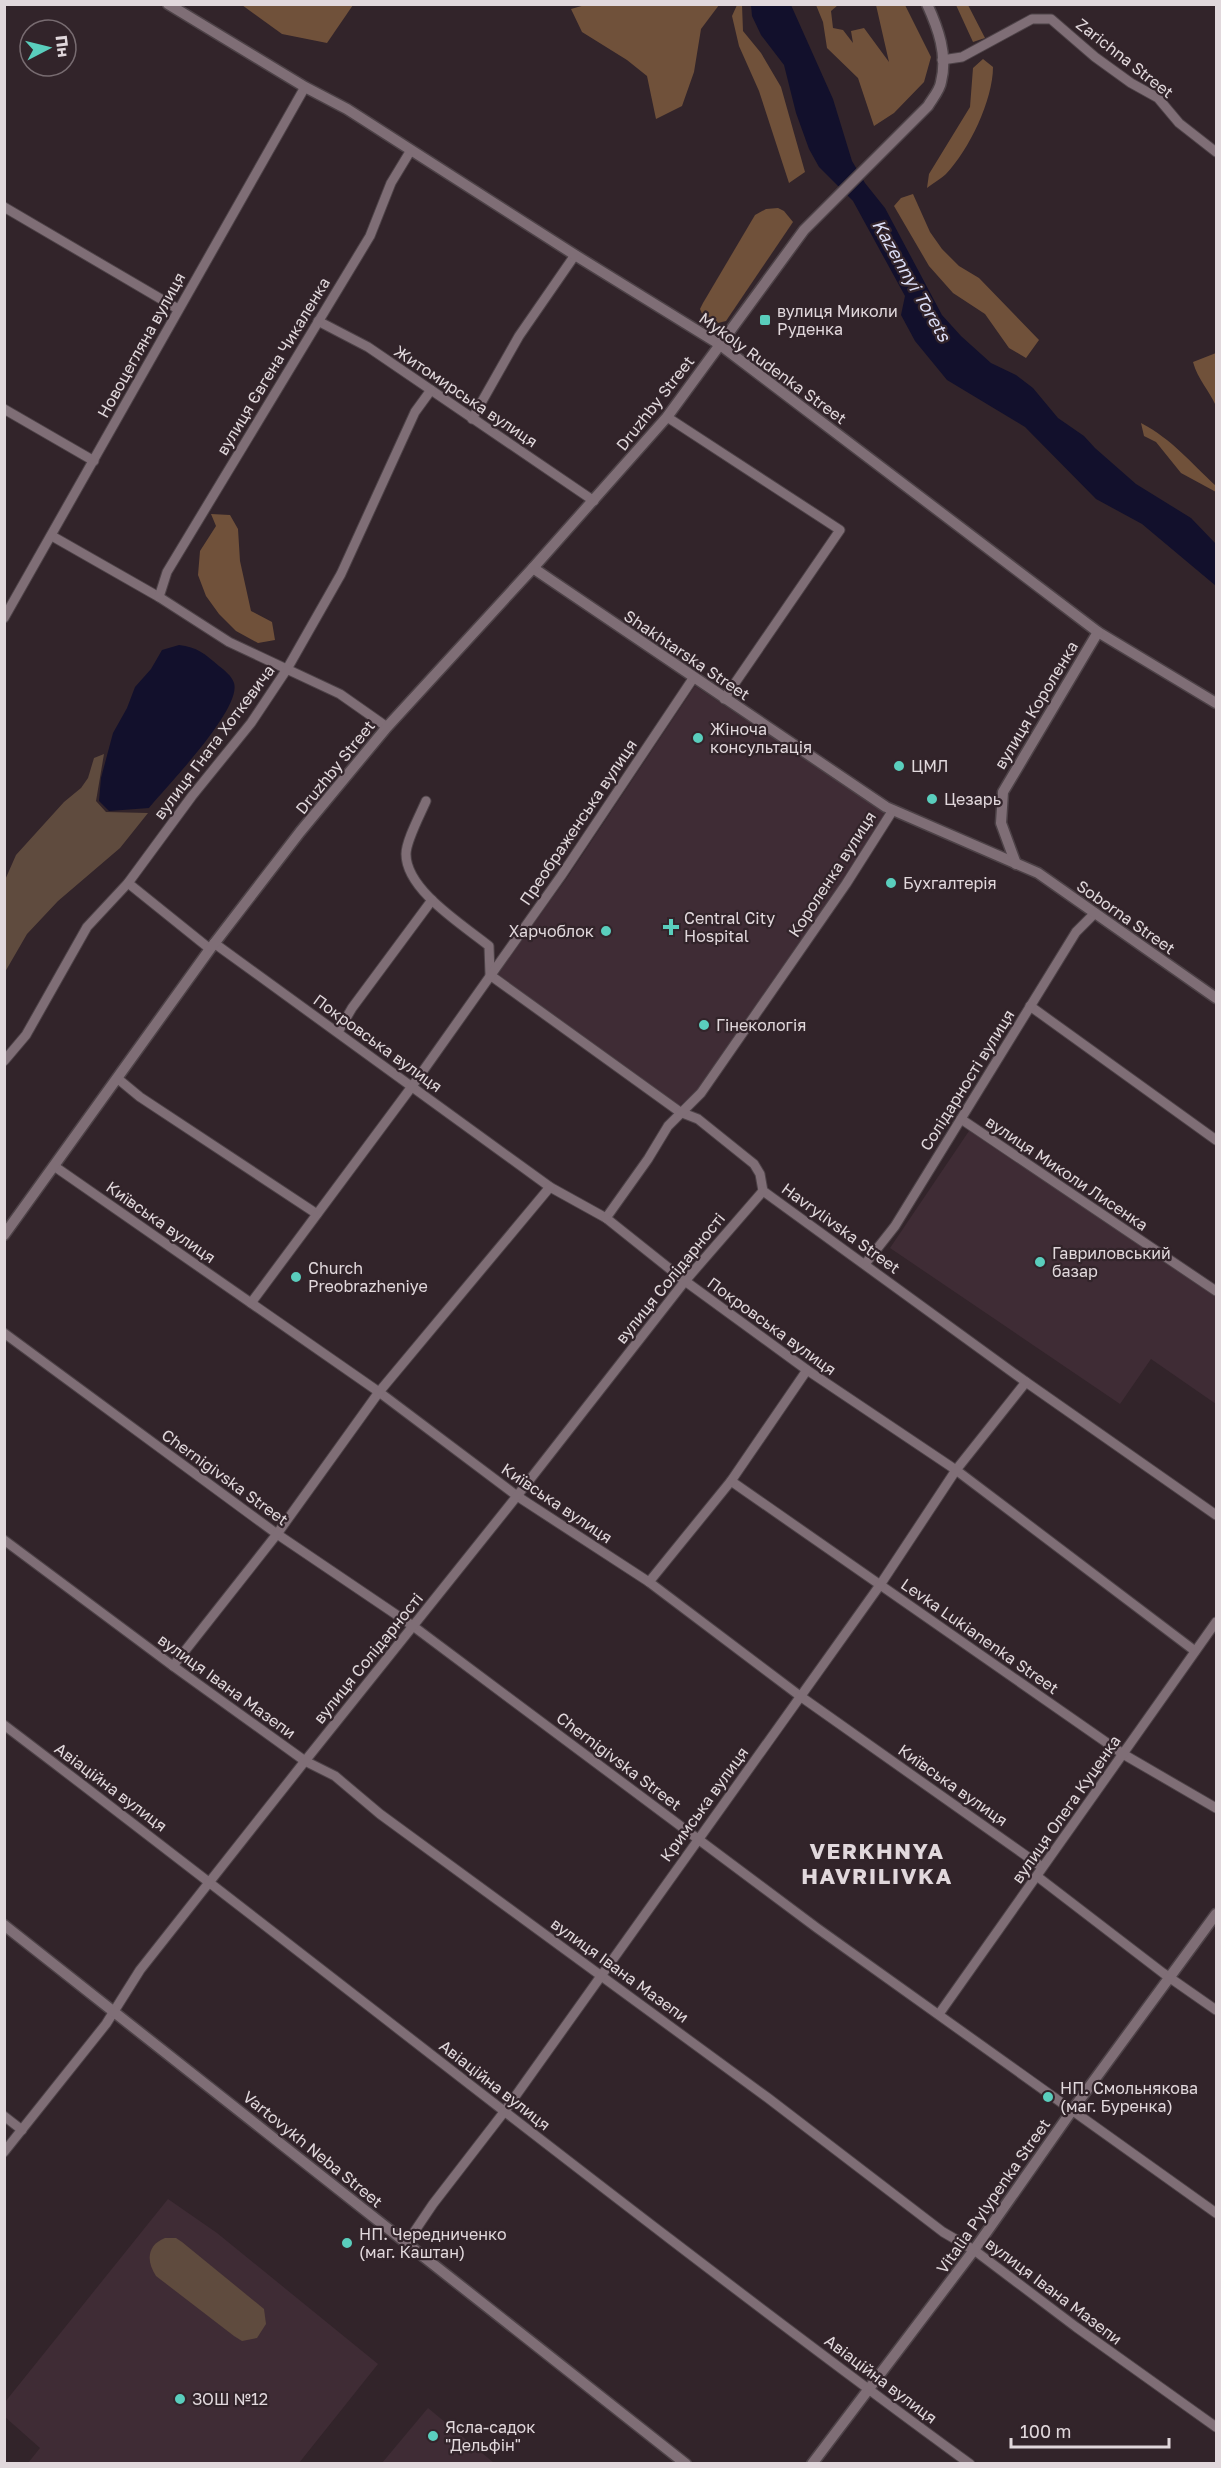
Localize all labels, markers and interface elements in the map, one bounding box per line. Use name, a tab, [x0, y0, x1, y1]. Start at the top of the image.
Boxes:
street label: Zarichna Street	[1072, 14, 1178, 102]
north arrow	[18, 18, 78, 78]
text: Пн	[52, 34, 74, 58]
water label: Kazennyi Torets	[868, 215, 957, 346]
street label: Новоцегляна вулиця	[93, 269, 189, 421]
street label: вулиця Євгена Чикаленка	[212, 273, 334, 459]
place label: вулиця Миколи Руденка	[777, 301, 898, 339]
street label: Mykoly Rudenka Street	[695, 308, 851, 428]
marker: вулиця Миколи Руденка	[758, 313, 772, 327]
street label: Житомирська вулиця	[391, 341, 541, 451]
street label: Druzhby Street	[612, 352, 698, 454]
street label: Shakhtarska Street	[620, 606, 754, 704]
street label: вулиця Короленка	[990, 637, 1082, 773]
street label: вулиця Гната Хоткевича	[149, 661, 279, 823]
street label: Druzhby Street	[291, 716, 379, 818]
place label: Жіноча консультація	[710, 719, 812, 757]
marker: Жіноча консультація	[691, 731, 705, 745]
street label: Преображенська вулиця	[515, 735, 641, 909]
place label: ЦМЛ	[911, 756, 948, 776]
marker: ЦМЛ	[892, 759, 906, 773]
place label: Цезарь	[944, 789, 1001, 809]
marker: Цезарь	[925, 792, 939, 806]
street label: Короленка вулиця	[784, 807, 880, 941]
place label: Бухгалтерія	[903, 873, 997, 893]
marker: Бухгалтерія	[884, 876, 898, 890]
street label: Soborna Street	[1073, 876, 1179, 958]
place label: Central City Hospital	[684, 908, 775, 946]
marker: Central City Hospital	[662, 918, 680, 936]
place label: Харчоблок	[509, 921, 594, 941]
marker: Харчоблок	[599, 924, 613, 938]
street label: Покровська вулиця	[310, 990, 446, 1096]
street label: Солідарності вулиця	[915, 1006, 1019, 1154]
place label: Гінекологія	[716, 1015, 806, 1035]
marker: Гінекологія	[697, 1018, 711, 1032]
street label: вулиця Миколи Лисенка	[982, 1111, 1152, 1235]
street label: Київська вулиця	[102, 1177, 220, 1267]
street label: Havrylivska Street	[778, 1178, 904, 1278]
street label: вулиця Солідарності	[611, 1209, 729, 1347]
place label: Гавриловський базар	[1052, 1243, 1171, 1281]
marker: Гавриловський базар	[1033, 1255, 1047, 1269]
place label: Church Preobrazheniye	[308, 1258, 428, 1296]
marker: Church Preobrazheniye	[289, 1270, 303, 1284]
street label: Покровська вулиця	[704, 1273, 840, 1379]
street label: Chernigivska Street	[158, 1424, 292, 1530]
street label: Київська вулиця	[498, 1459, 616, 1547]
street label: Levka Lukianenka Street	[897, 1574, 1063, 1698]
street label: вулиця Солідарності	[309, 1589, 427, 1727]
street label: вулиця Івана Мазепи	[154, 1629, 300, 1743]
street label: Chernigivska Street	[553, 1708, 685, 1814]
street label: вулиця Олега Куценка	[1007, 1731, 1125, 1887]
street label: Авіаційна вулиця	[51, 1738, 171, 1836]
street label: Київська вулиця	[894, 1740, 1012, 1830]
street label: Кримська вулиця	[656, 1743, 752, 1865]
district label: VERKHNYA HAVRILIVKA	[801, 1837, 953, 1889]
street label: вулиця Івана Мазепи	[547, 1913, 693, 2027]
street label: Авіаційна вулиця	[435, 2035, 555, 2135]
place label: НП. Смольнякова (маг. Буренка)	[1060, 2078, 1198, 2116]
street label: Vartovykh Neba Street	[239, 2086, 387, 2212]
marker: НП. Смольнякова (маг. Буренка)	[1041, 2090, 1055, 2104]
street label: Vitalia Pylypenka Street	[932, 2115, 1054, 2277]
place label: НП. Чередниченко (маг. Каштан)	[359, 2224, 507, 2262]
street label: вулиця Івана Мазепи	[982, 2233, 1126, 2349]
marker: НП. Чередниченко (маг. Каштан)	[340, 2236, 354, 2250]
street label: Авіаційна вулиця	[821, 2330, 941, 2428]
place label: ЗОШ №12	[192, 2389, 268, 2409]
marker: ЗОШ №12	[173, 2392, 187, 2406]
scale bar	[1011, 2411, 1168, 2449]
place label: Ясла-садок "Дельфін"	[445, 2417, 535, 2455]
text: 100 m	[1020, 2420, 1071, 2442]
marker: Ясла-садок "Дельфін"	[426, 2429, 440, 2443]

